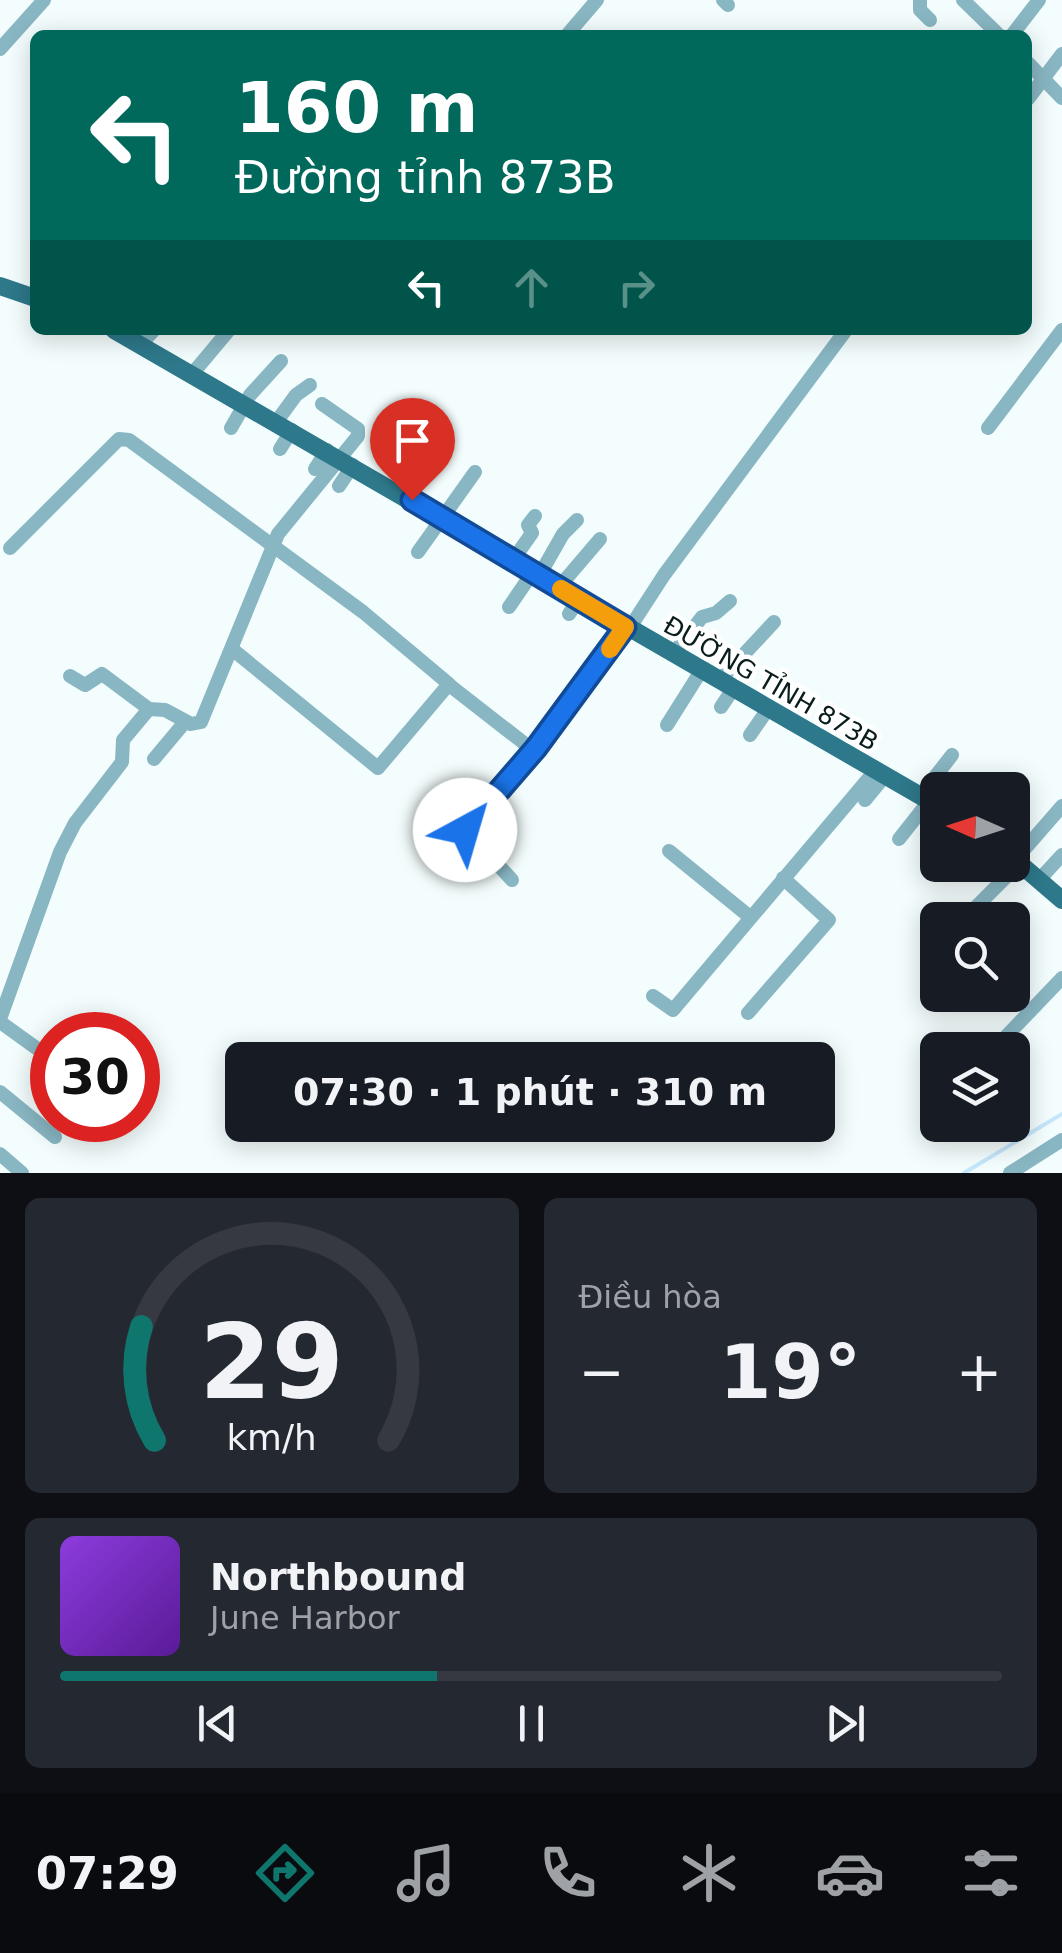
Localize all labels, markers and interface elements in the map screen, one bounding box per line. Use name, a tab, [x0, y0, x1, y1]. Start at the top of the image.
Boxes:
text: 160 m	[235, 67, 478, 149]
icon: left	[70, 70, 200, 200]
text: Đường tỉnh 873B	[235, 151, 616, 204]
icon: left	[399, 260, 454, 315]
icon: ahead	[504, 260, 559, 315]
icon: right	[609, 260, 664, 315]
pin	[370, 398, 455, 501]
icon: arrive	[385, 413, 440, 468]
street label: ĐƯỜNG TỈNH 873B	[658, 608, 884, 757]
north arrow	[920, 772, 1030, 882]
map controls	[920, 772, 1030, 1142]
position arrow	[413, 778, 517, 882]
button: search	[920, 902, 1030, 1012]
speed limit sign: 30	[30, 1012, 160, 1142]
button: layers	[920, 1032, 1030, 1142]
text: 07:30 · 1 phút · 310 m	[293, 1070, 767, 1114]
text: Điều hòa	[579, 1278, 722, 1316]
text: 29	[199, 1301, 344, 1423]
text: 19°	[719, 1328, 861, 1416]
text: −	[579, 1340, 625, 1404]
text: +	[956, 1340, 1002, 1404]
text: km/h	[227, 1417, 317, 1458]
text: Northbound	[210, 1555, 466, 1599]
text: June Harbor	[210, 1599, 400, 1637]
icon: previous	[190, 1696, 245, 1751]
icon: pause	[504, 1696, 559, 1751]
icon: next	[818, 1696, 873, 1751]
icon: directions	[250, 1838, 320, 1908]
icon: music	[391, 1838, 461, 1908]
icon: phone	[533, 1838, 603, 1908]
icon: climate	[674, 1838, 744, 1908]
icon: car	[815, 1838, 885, 1908]
icon: filters	[956, 1838, 1026, 1908]
text: 07:29	[36, 1847, 179, 1900]

